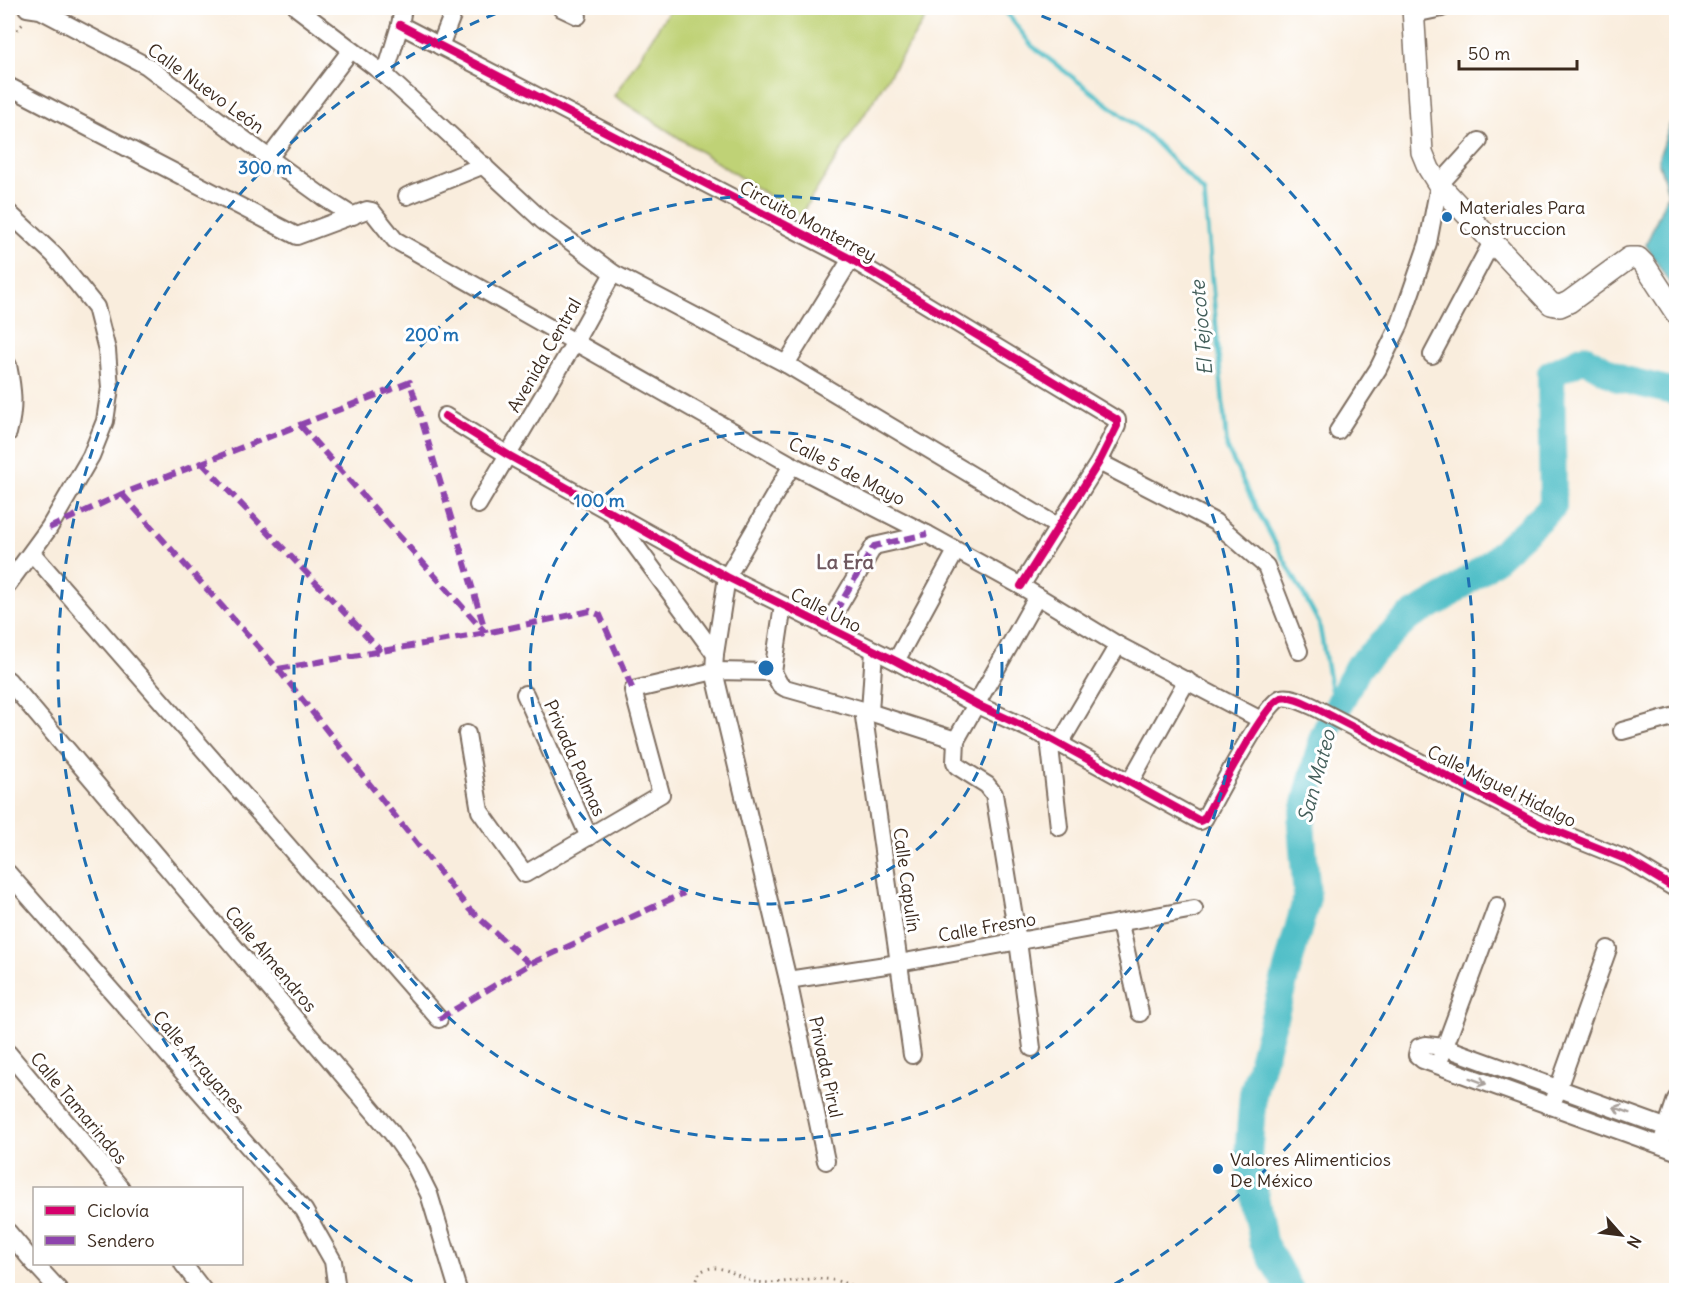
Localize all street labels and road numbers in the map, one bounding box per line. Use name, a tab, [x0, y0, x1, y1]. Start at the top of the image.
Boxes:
street label: Calle Nuevo León	[143, 38, 269, 138]
street label: Circuito Monterrey	[736, 175, 880, 267]
street label: Avenida Central	[502, 294, 586, 416]
street label: Calle 5 de Mayo	[785, 432, 909, 510]
street label: Calle Uno	[787, 582, 865, 638]
street label: Privada Palmas	[539, 696, 611, 820]
street label: Calle Miguel Hidalgo	[1424, 740, 1580, 832]
street label: Calle Capulín	[888, 826, 926, 934]
street label: Calle Almendros	[220, 901, 322, 1017]
street label: Calle Fresno	[936, 907, 1038, 947]
street label: Calle Arrayanes	[148, 1006, 250, 1118]
street label: Privada Pirul	[804, 1014, 848, 1120]
street label: Calle Tamarindos	[25, 1047, 133, 1169]

